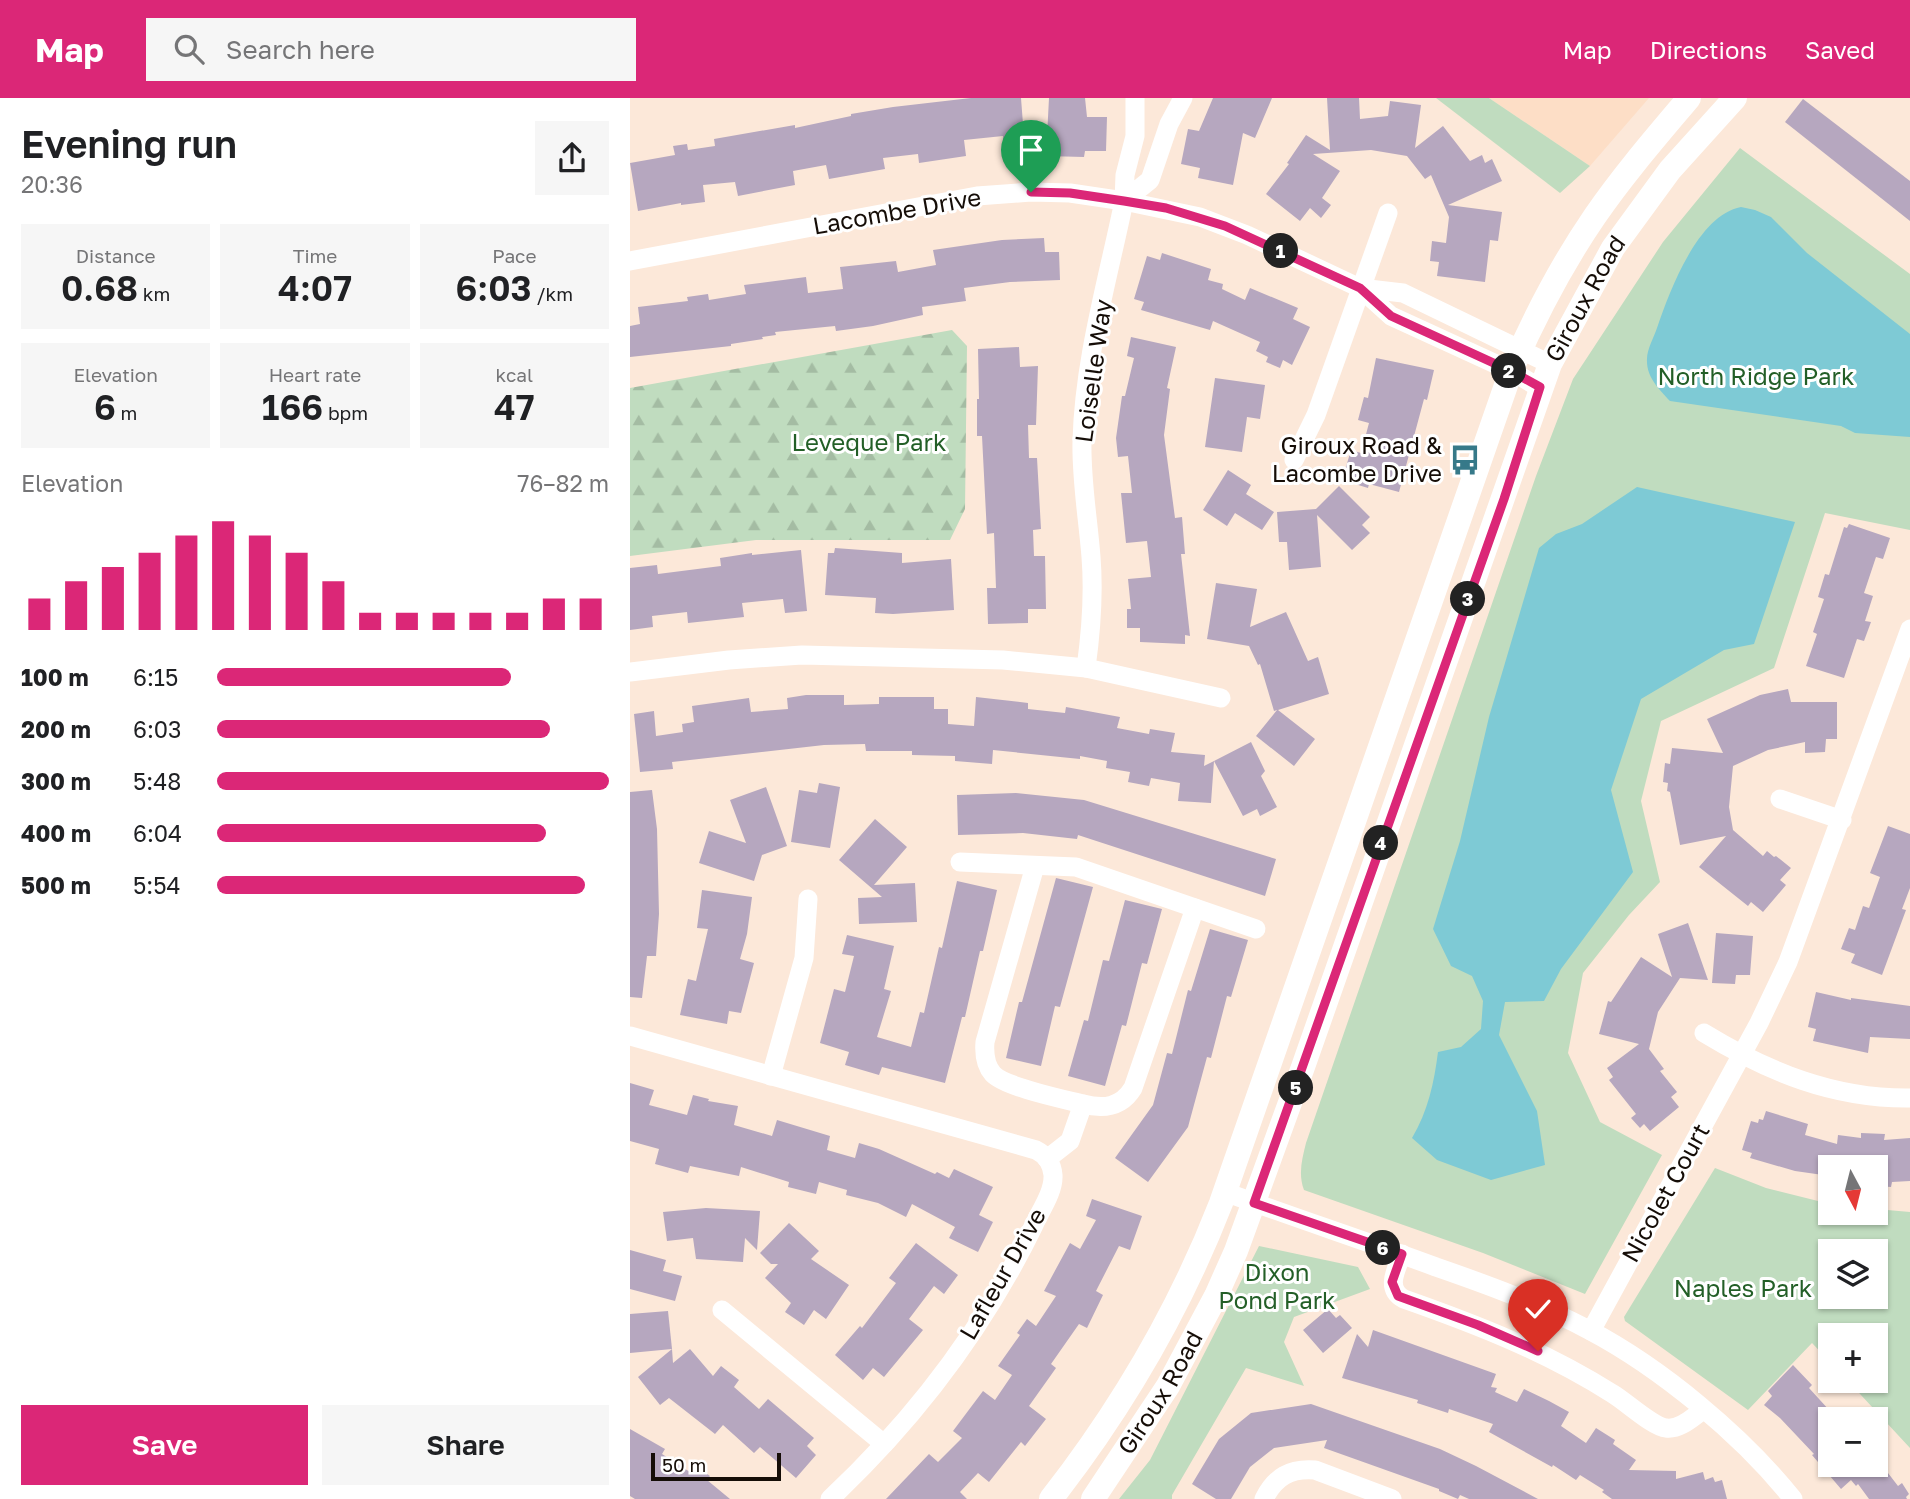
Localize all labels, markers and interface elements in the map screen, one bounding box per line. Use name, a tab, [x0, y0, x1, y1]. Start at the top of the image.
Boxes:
search box	[146, 18, 636, 81]
text: Map	[35, 30, 104, 69]
icon: search	[170, 30, 208, 68]
text: Search here	[226, 34, 375, 65]
text: Map	[1563, 35, 1612, 64]
text: Directions	[1650, 35, 1767, 64]
text: Saved	[1805, 35, 1875, 64]
pin	[1001, 120, 1061, 192]
text: Evening run	[21, 121, 237, 166]
button: share	[535, 121, 609, 195]
icon: arrive	[1012, 131, 1050, 169]
text: 20:36	[21, 170, 83, 198]
street label: Lacombe Drive	[810, 181, 983, 240]
street label: Giroux Road	[1538, 229, 1631, 366]
pin: 1	[1264, 234, 1298, 268]
text: 1	[1276, 239, 1285, 262]
text: Distance	[76, 244, 156, 267]
text: Time	[293, 244, 337, 267]
text: Pace	[492, 244, 537, 267]
text: 0.68	[61, 267, 138, 309]
text: 4:07	[278, 267, 352, 309]
text: 6:03	[456, 267, 532, 309]
text: km	[138, 282, 170, 305]
text: /km	[532, 282, 573, 305]
street label: Loiselle Way	[1068, 297, 1117, 444]
pin: 2	[1492, 354, 1526, 388]
text: 2	[1503, 359, 1514, 382]
park label: North Ridge Park	[1658, 361, 1855, 390]
text: Elevation	[73, 363, 158, 386]
text: Heart rate	[269, 363, 361, 386]
text: kcal	[496, 363, 533, 386]
text: 6	[94, 386, 116, 428]
text: 166	[262, 386, 323, 428]
text: 47	[494, 386, 535, 428]
text: m	[116, 401, 137, 424]
text: bpm	[323, 401, 368, 424]
park label: Leveque Park	[792, 427, 946, 456]
place label: Giroux Road & Lacombe Drive	[1272, 430, 1442, 487]
bus stop icon: Giroux Road & Lacombe Drive	[1448, 443, 1482, 477]
text: Elevation	[21, 469, 123, 497]
text: 76–82 m	[517, 469, 609, 497]
pin: 3	[1450, 582, 1486, 616]
text: 3	[1462, 587, 1473, 610]
text: 100 m	[21, 663, 89, 691]
text: 6:15	[133, 663, 178, 691]
text: 200 m	[21, 715, 91, 743]
text: 6:03	[133, 715, 182, 743]
text: 300 m	[21, 767, 91, 795]
text: 5:48	[133, 767, 181, 795]
text: 400 m	[21, 819, 91, 847]
text: 6:04	[133, 819, 182, 847]
pin: 4	[1364, 826, 1398, 860]
text: 4	[1375, 831, 1386, 854]
text: 500 m	[21, 871, 91, 899]
text: 5:54	[133, 871, 181, 899]
pin: 5	[1278, 1070, 1314, 1105]
text: 5	[1290, 1076, 1301, 1099]
street label: Nicolet Court	[1615, 1118, 1715, 1267]
north arrow	[1818, 1155, 1888, 1225]
map controls	[1818, 1155, 1888, 1477]
street label: Lafleur Drive	[952, 1202, 1051, 1344]
pin: 6	[1366, 1230, 1400, 1266]
text: 6	[1376, 1236, 1389, 1259]
button: layers	[1818, 1239, 1888, 1309]
park label: Dixon Pond Park	[1218, 1257, 1336, 1314]
park label: Naples Park	[1674, 1273, 1812, 1302]
pin	[1508, 1279, 1568, 1351]
icon: check	[1519, 1290, 1557, 1328]
button: +	[1818, 1323, 1888, 1393]
street label: Giroux Road	[1111, 1325, 1208, 1459]
button: Save	[21, 1405, 308, 1485]
button: Share	[322, 1405, 609, 1485]
button: −	[1818, 1407, 1888, 1477]
scale bar	[651, 1450, 780, 1482]
text: 50 m	[662, 1453, 706, 1476]

